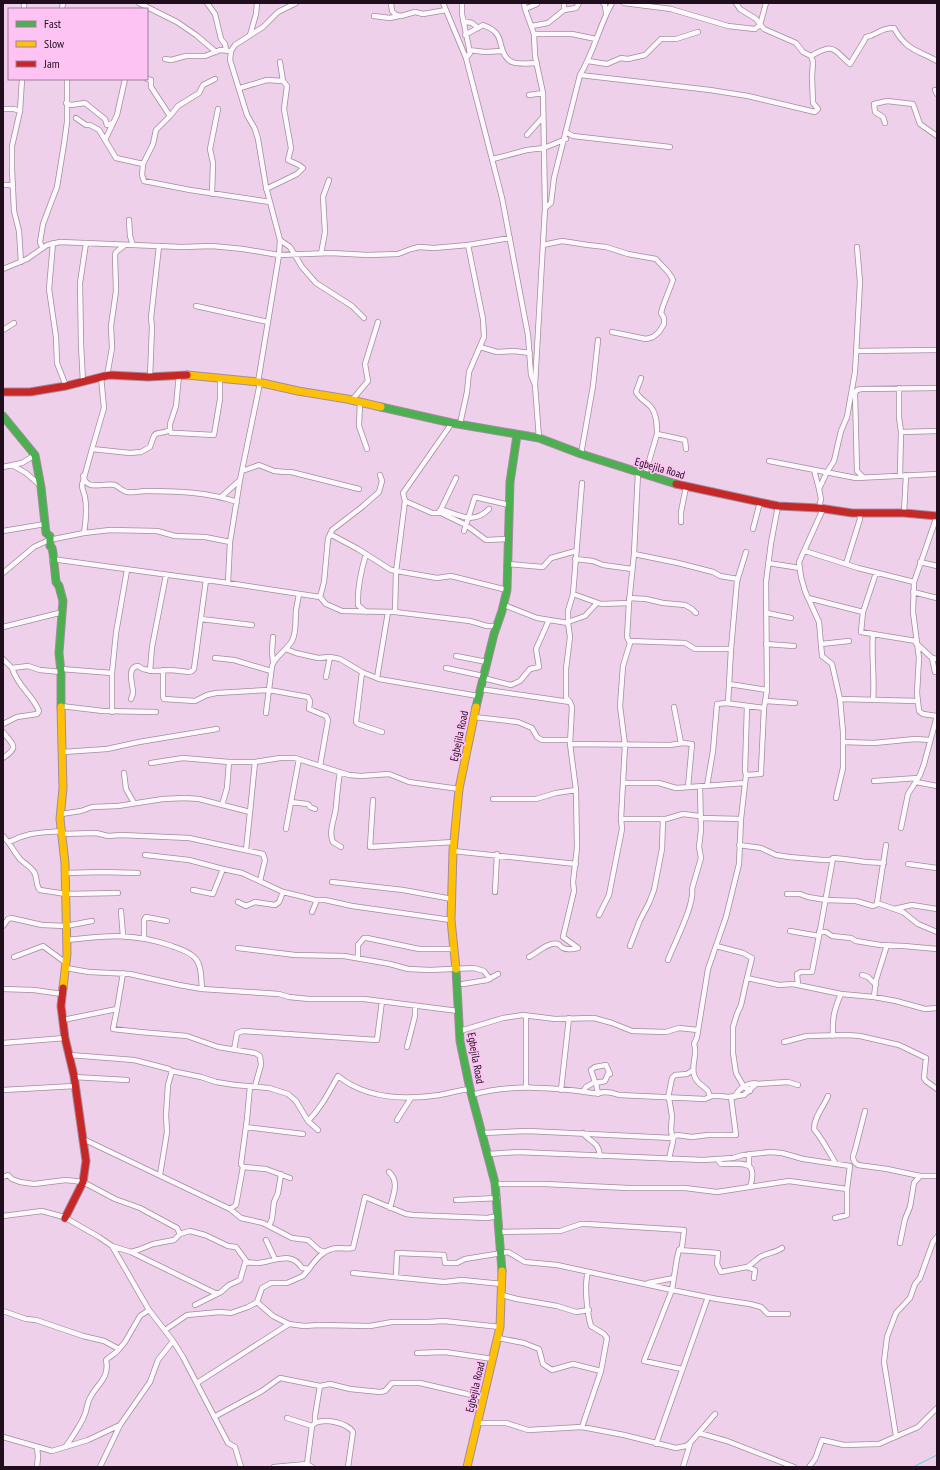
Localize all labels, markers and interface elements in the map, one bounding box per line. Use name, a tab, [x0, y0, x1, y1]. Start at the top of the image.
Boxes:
legend	[8, 8, 148, 80]
text: Fast	[44, 16, 62, 31]
text: Slow	[44, 36, 65, 51]
text: Jam	[43, 56, 60, 71]
street label: Egbejila Road	[633, 454, 687, 482]
street label: Egbejila Road	[447, 709, 471, 763]
street label: Egbejila Road	[465, 1031, 487, 1085]
street label: Egbejila Road	[462, 1360, 488, 1414]

